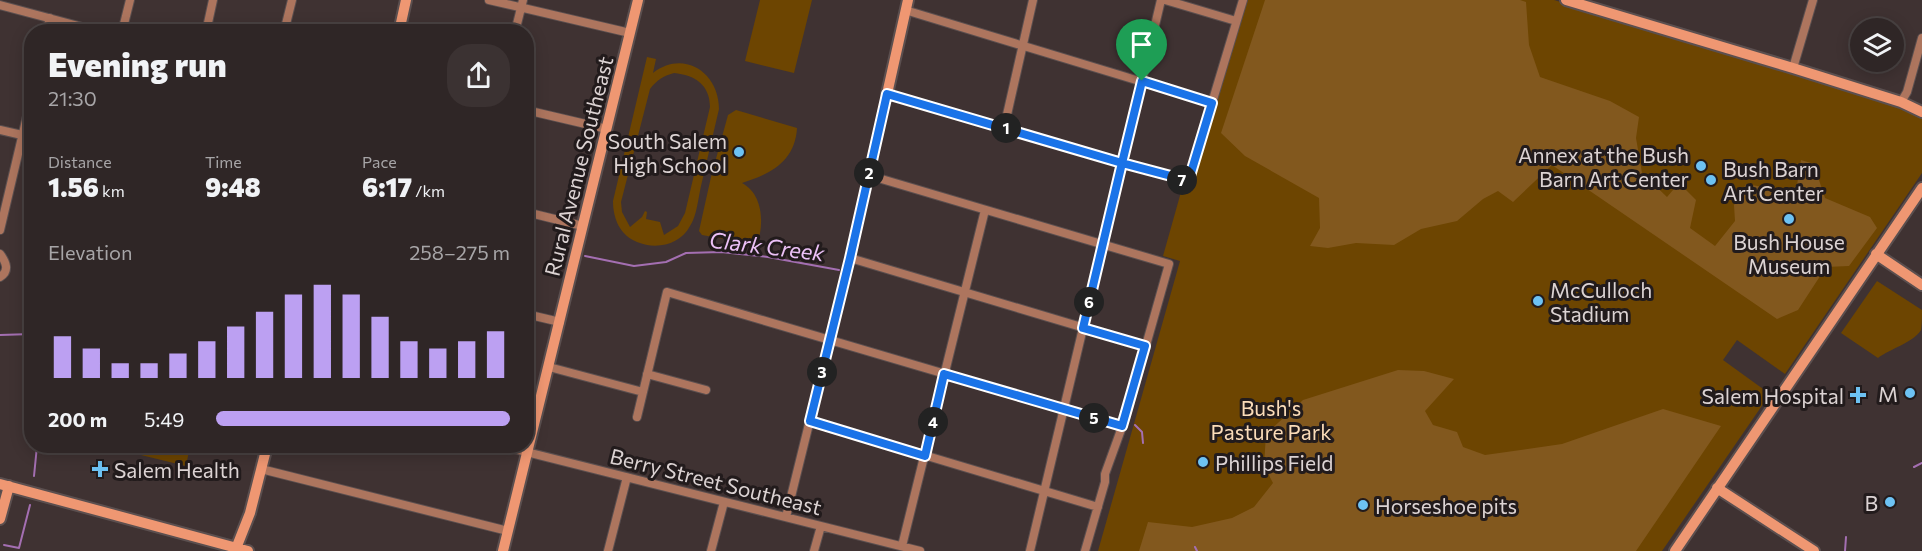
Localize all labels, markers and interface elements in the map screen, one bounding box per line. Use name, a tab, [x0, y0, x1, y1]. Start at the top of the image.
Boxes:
map controls	[1850, 18, 1904, 72]
button: layers	[1850, 18, 1904, 72]
pin	[1116, 19, 1167, 81]
icon: arrive	[1125, 28, 1158, 61]
text: Evening run	[48, 43, 227, 84]
button: share	[447, 44, 510, 107]
street label: Rural Avenue Southeast	[539, 54, 617, 278]
text: 21:30	[48, 86, 97, 110]
pin: 1	[991, 113, 1021, 143]
text: 1	[1002, 118, 1010, 137]
place label: South Salem High School	[608, 128, 727, 177]
place label: Annex at the Bush Barn Art Center	[1518, 142, 1689, 191]
marker: South Salem High School	[732, 145, 746, 159]
text: Distance	[48, 152, 112, 171]
text: Time	[205, 152, 242, 171]
text: Pace	[362, 152, 397, 171]
place label: Bush Barn Art Center	[1723, 156, 1824, 205]
pin: 2	[854, 158, 884, 188]
marker: Annex at the Bush Barn Art Center	[1694, 159, 1708, 173]
text: 2	[864, 163, 874, 182]
pin: 7	[1167, 165, 1197, 195]
text: 7	[1178, 170, 1186, 189]
text: 1.56	[48, 171, 99, 202]
text: 9:48	[205, 171, 261, 202]
text: 6:17	[362, 171, 412, 202]
marker: Bush Barn Art Center	[1704, 173, 1718, 187]
text: km	[99, 181, 125, 200]
text: /km	[412, 181, 445, 200]
marker: Bush House Museum	[1782, 212, 1796, 226]
water label: Clark Creek	[708, 226, 827, 267]
place label: Bush House Museum	[1733, 229, 1845, 278]
text: Elevation	[48, 240, 133, 264]
text: 258–275 m	[409, 240, 510, 264]
place label: McCulloch Stadium	[1550, 277, 1652, 326]
pin: 6	[1074, 287, 1104, 317]
text: 6	[1084, 292, 1094, 311]
marker: McCulloch Stadium	[1531, 294, 1545, 308]
pin: 3	[807, 357, 837, 387]
text: 3	[817, 362, 827, 381]
place label: M	[1878, 381, 1898, 406]
place label: Salem Hospital	[1702, 383, 1844, 408]
marker: Salem Hospital	[1849, 386, 1867, 404]
marker: M	[1903, 386, 1917, 400]
park label: Bush's Pasture Park	[1210, 395, 1332, 444]
pin: 5	[1079, 403, 1109, 433]
text: 200 m	[48, 407, 107, 431]
text: 5:49	[144, 407, 184, 431]
pin: 4	[918, 407, 948, 437]
text: 5	[1089, 408, 1099, 427]
text: 4	[928, 412, 938, 431]
street label: Berry Street Southeast	[608, 443, 824, 519]
place label: Phillips Field	[1215, 450, 1333, 475]
marker: Phillips Field	[1196, 455, 1210, 469]
place label: Salem Health	[114, 457, 240, 482]
marker: Salem Health	[91, 460, 109, 478]
place label: B	[1864, 490, 1878, 515]
place label: Horseshoe pits	[1375, 493, 1517, 518]
marker: B	[1883, 495, 1897, 509]
marker: Horseshoe pits	[1356, 498, 1370, 512]

